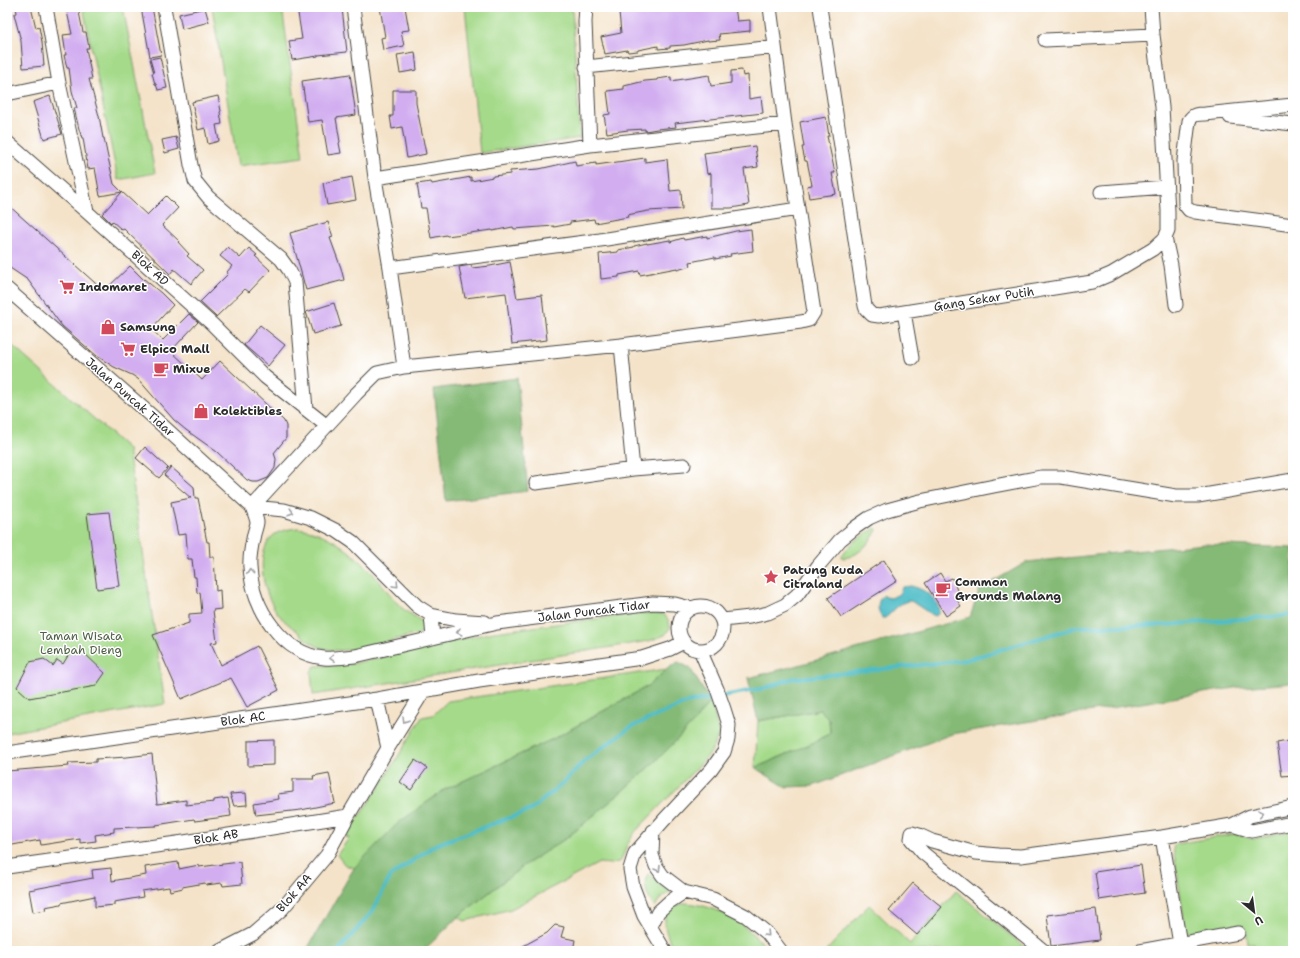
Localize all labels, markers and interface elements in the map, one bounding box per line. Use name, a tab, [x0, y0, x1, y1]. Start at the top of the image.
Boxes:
street label: Blok AD	[128, 247, 172, 289]
supermarket icon: Indomaret	[58, 278, 76, 296]
place label: Indomaret	[79, 279, 147, 295]
street label: Gang Sekar Putih	[933, 283, 1035, 315]
shop icon: Samsung	[99, 318, 117, 336]
place label: Samsung	[120, 319, 176, 335]
supermarket icon: Elpico Mall	[119, 340, 137, 358]
place label: Elpico Mall	[140, 341, 210, 357]
street label: Jalan Puncak Tidar	[82, 354, 178, 440]
cafe icon: Mixue	[152, 360, 170, 378]
place label: Mixue	[173, 361, 210, 377]
shop icon: Kolektibles	[192, 402, 210, 420]
place label: Kolektibles	[213, 403, 282, 419]
one-way arrow	[287, 507, 294, 516]
place label: Patung Kuda Citraland	[783, 562, 864, 592]
place icon: Patung Kuda Citraland	[762, 568, 780, 586]
one-way arrow	[246, 569, 255, 575]
place label: Common Grounds Malang	[955, 574, 1061, 604]
one-way arrow	[391, 580, 398, 588]
cafe icon: Common Grounds Malang	[934, 580, 952, 598]
street label: Jalan Puncak Tidar	[537, 596, 651, 626]
one-way arrow	[456, 627, 463, 636]
park label: Taman Wisata Lembah Dieng	[40, 628, 123, 658]
one-way arrow	[329, 654, 335, 662]
street label: Blok AC	[220, 708, 266, 730]
one-way arrow	[403, 716, 410, 723]
one-way arrow	[1258, 810, 1265, 818]
street label: Blok AB	[193, 826, 239, 848]
one-way arrow	[654, 864, 661, 871]
street label: Blok AA	[273, 870, 315, 916]
north arrow	[1234, 892, 1274, 932]
text: U	[1252, 912, 1266, 929]
one-way arrow	[762, 929, 770, 937]

